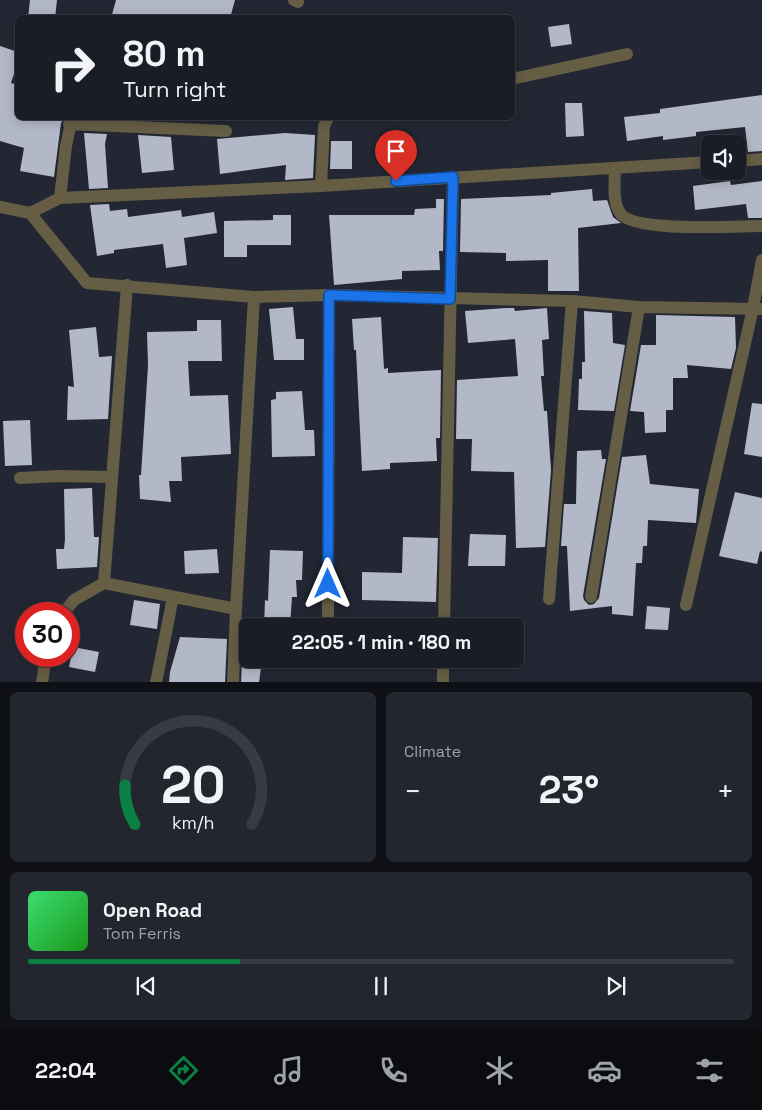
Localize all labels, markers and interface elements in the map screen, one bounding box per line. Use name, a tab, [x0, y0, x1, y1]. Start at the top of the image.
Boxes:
text: 80 m	[123, 32, 205, 76]
icon: right	[40, 35, 105, 100]
text: Turn right	[123, 75, 226, 103]
pin	[375, 130, 417, 181]
map controls	[701, 135, 746, 180]
button: sound	[701, 135, 746, 180]
icon: arrive	[382, 137, 410, 165]
position arrow	[301, 557, 353, 609]
speed limit sign: 30	[15, 602, 80, 667]
text: 22:05 · 1 min · 180 m	[292, 630, 471, 655]
text: Climate	[404, 741, 461, 762]
text: 20	[161, 752, 225, 818]
text: 23°	[539, 766, 599, 814]
text: −	[404, 773, 421, 809]
text: +	[717, 773, 734, 809]
text: km/h	[172, 811, 214, 834]
text: Open Road	[103, 898, 202, 923]
text: Tom Ferris	[103, 923, 181, 944]
icon: previous	[132, 972, 160, 1000]
icon: pause	[367, 972, 395, 1000]
icon: next	[602, 972, 630, 1000]
icon: directions	[166, 1053, 201, 1088]
icon: music	[271, 1053, 306, 1088]
icon: phone	[376, 1053, 411, 1088]
icon: climate	[482, 1053, 517, 1088]
icon: car	[587, 1053, 622, 1088]
icon: filters	[692, 1053, 727, 1088]
text: 22:04	[35, 1056, 96, 1084]

